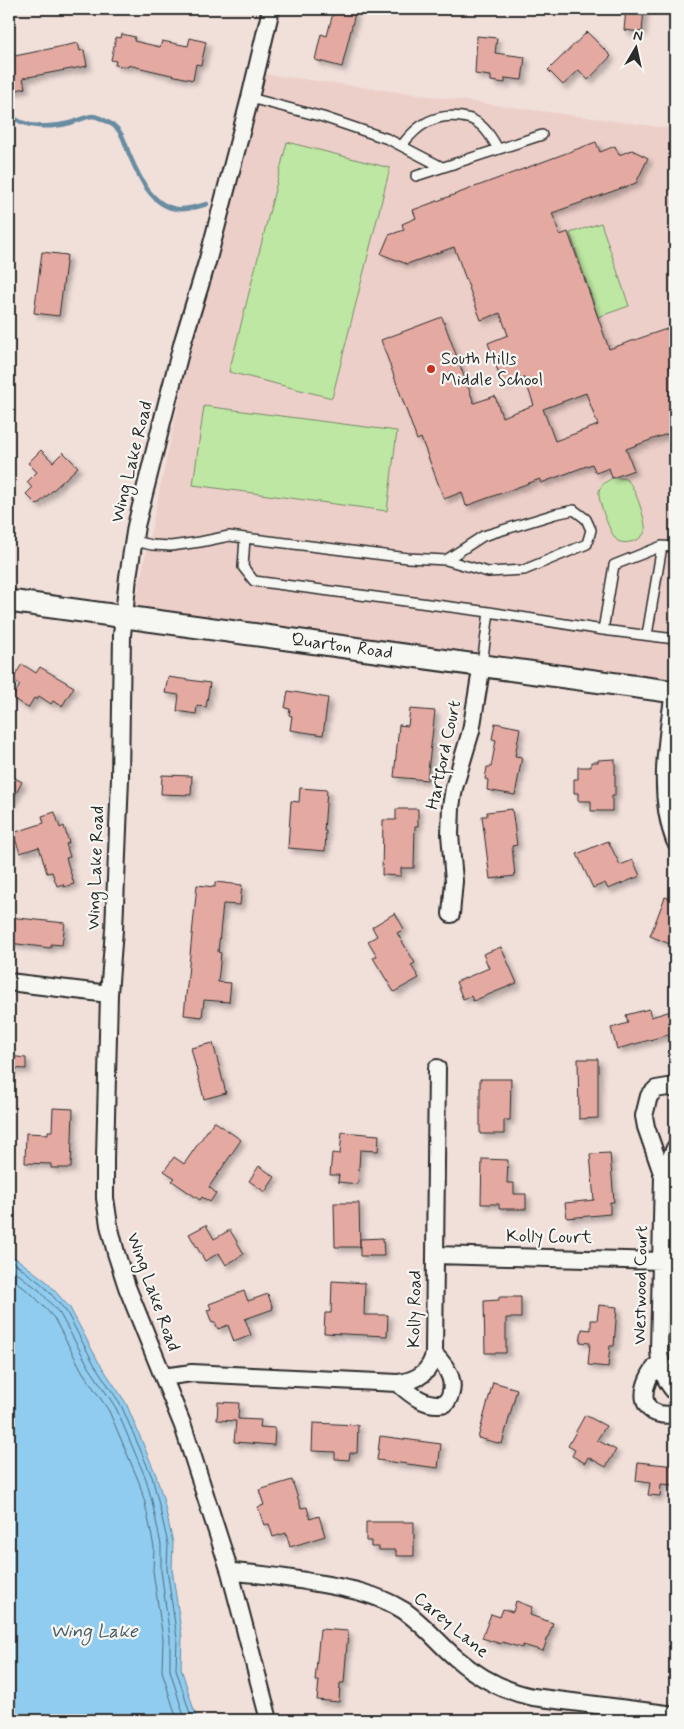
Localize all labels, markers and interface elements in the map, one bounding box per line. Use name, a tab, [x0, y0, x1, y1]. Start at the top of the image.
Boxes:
north arrow	[612, 22, 662, 72]
text: N	[632, 27, 644, 46]
place label: South Hills Middle School	[441, 347, 543, 392]
marker: South Hills Middle School	[425, 363, 437, 375]
street label: Wing Lake Road	[105, 399, 160, 526]
street label: Quarton Road	[289, 628, 394, 665]
street label: Hartford Court	[421, 698, 469, 812]
street label: Wing Lake Road	[82, 805, 111, 931]
street label: Kolly Court	[506, 1224, 592, 1250]
street label: Westwood Court	[628, 1225, 654, 1345]
street label: Wing Lake Road	[120, 1229, 186, 1355]
street label: Kolly Road	[402, 1270, 428, 1348]
street label: Carey Lane	[408, 1586, 494, 1664]
water label: Wing Lake	[50, 1619, 139, 1646]

